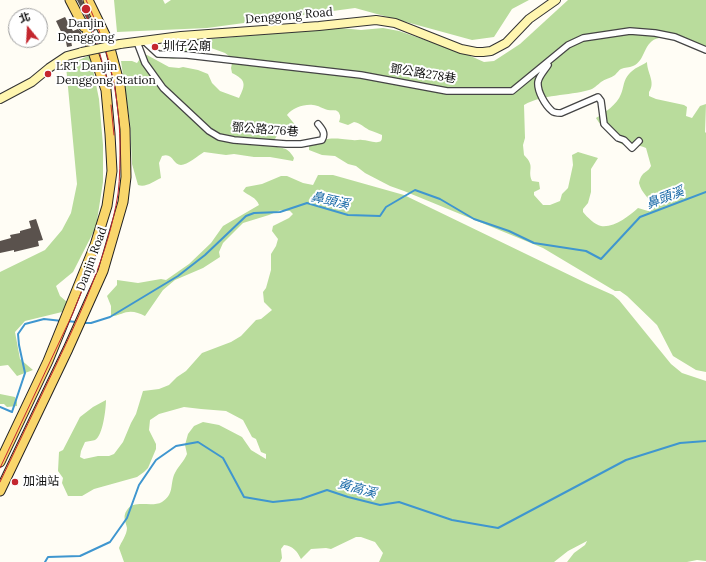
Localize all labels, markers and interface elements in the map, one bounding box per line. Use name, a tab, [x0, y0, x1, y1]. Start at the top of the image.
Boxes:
marker: Danjin Denggong	[80, 3, 92, 15]
street label: Denggong Road	[245, 5, 333, 27]
north arrow	[8, 8, 48, 48]
text: 北	[17, 9, 32, 26]
place label: Danjin Denggong	[58, 17, 114, 45]
place label: 圳仔公廟	[163, 40, 211, 54]
marker: 圳仔公廟	[150, 42, 160, 52]
place label: LRT Danjin Denggong Station	[56, 60, 156, 88]
street label: 鄧公路278巷	[389, 62, 457, 86]
marker: LRT Danjin Denggong Station	[43, 69, 53, 79]
street label: 鄧公路276巷	[231, 120, 299, 140]
water label: 鼻頭溪	[644, 184, 686, 212]
water label: 鼻頭溪	[309, 189, 351, 213]
street label: Danjin Road	[74, 225, 110, 293]
place label: 加油站	[23, 475, 59, 489]
water label: 黃高溪	[336, 476, 378, 502]
marker: 加油站	[10, 477, 20, 487]

